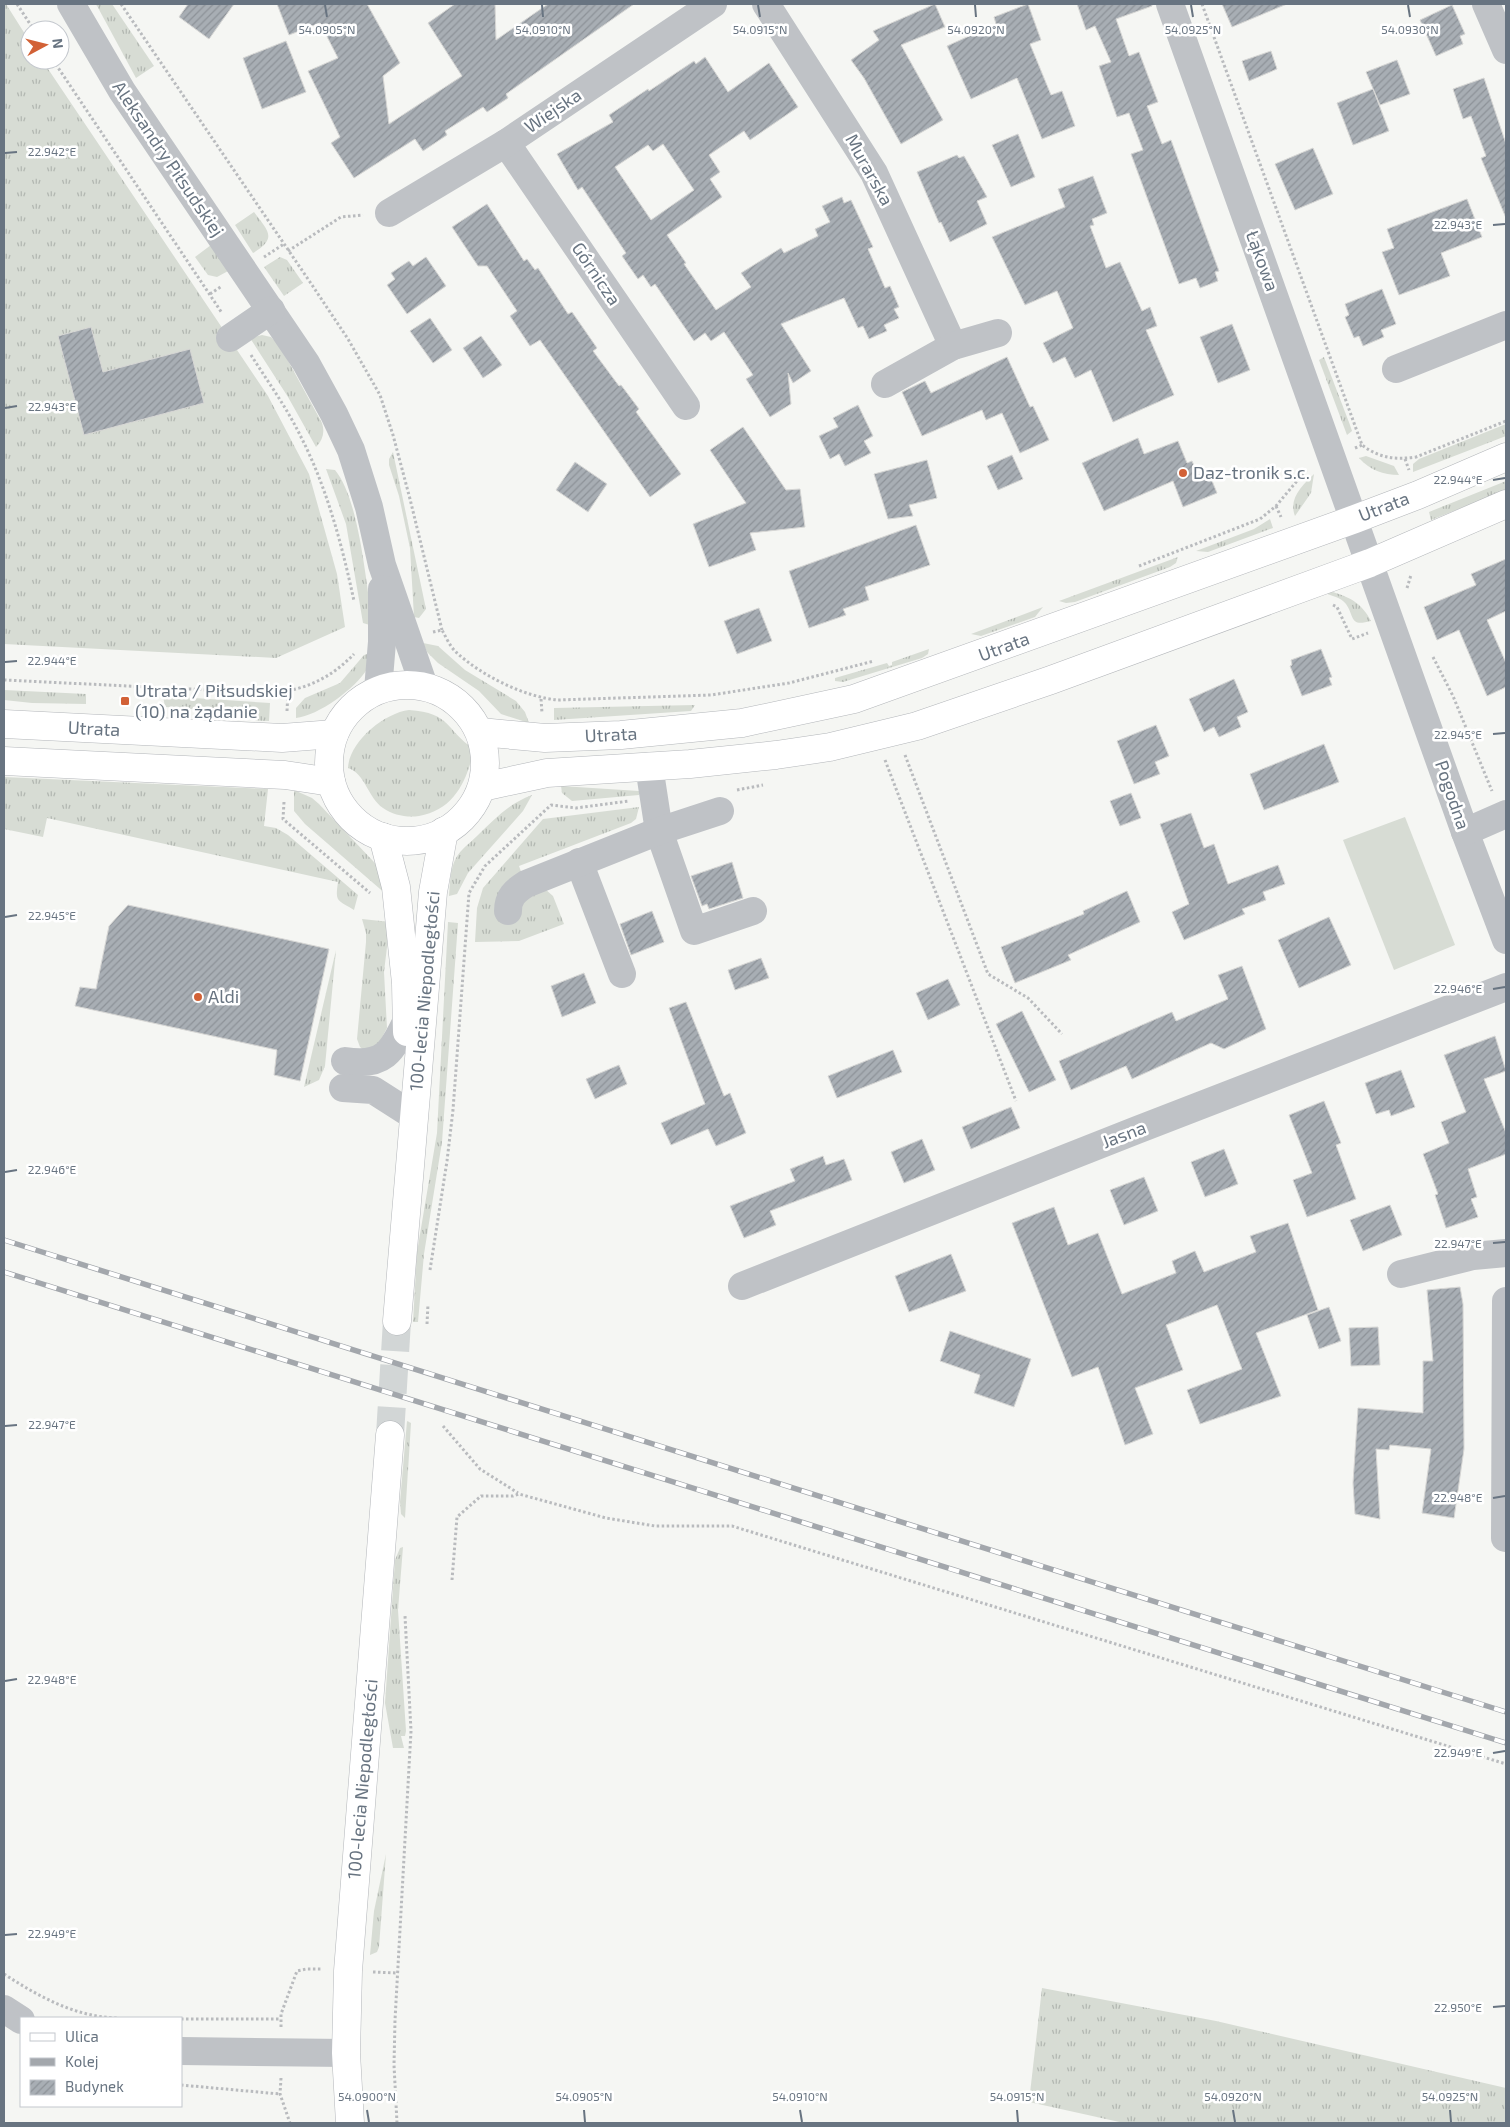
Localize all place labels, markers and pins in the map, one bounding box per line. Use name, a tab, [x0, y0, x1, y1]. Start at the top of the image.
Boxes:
place label: Daz-tronik s.c.	[1193, 461, 1310, 483]
marker: Daz-tronik s.c.	[1177, 467, 1189, 479]
place label: Utrata / Piłsudskiej (10) na żądanie	[135, 679, 293, 722]
marker: Utrata / Piłsudskiej (10) na żądanie	[119, 695, 131, 707]
place label: Aldi	[208, 985, 239, 1007]
marker: Aldi	[192, 991, 204, 1003]

